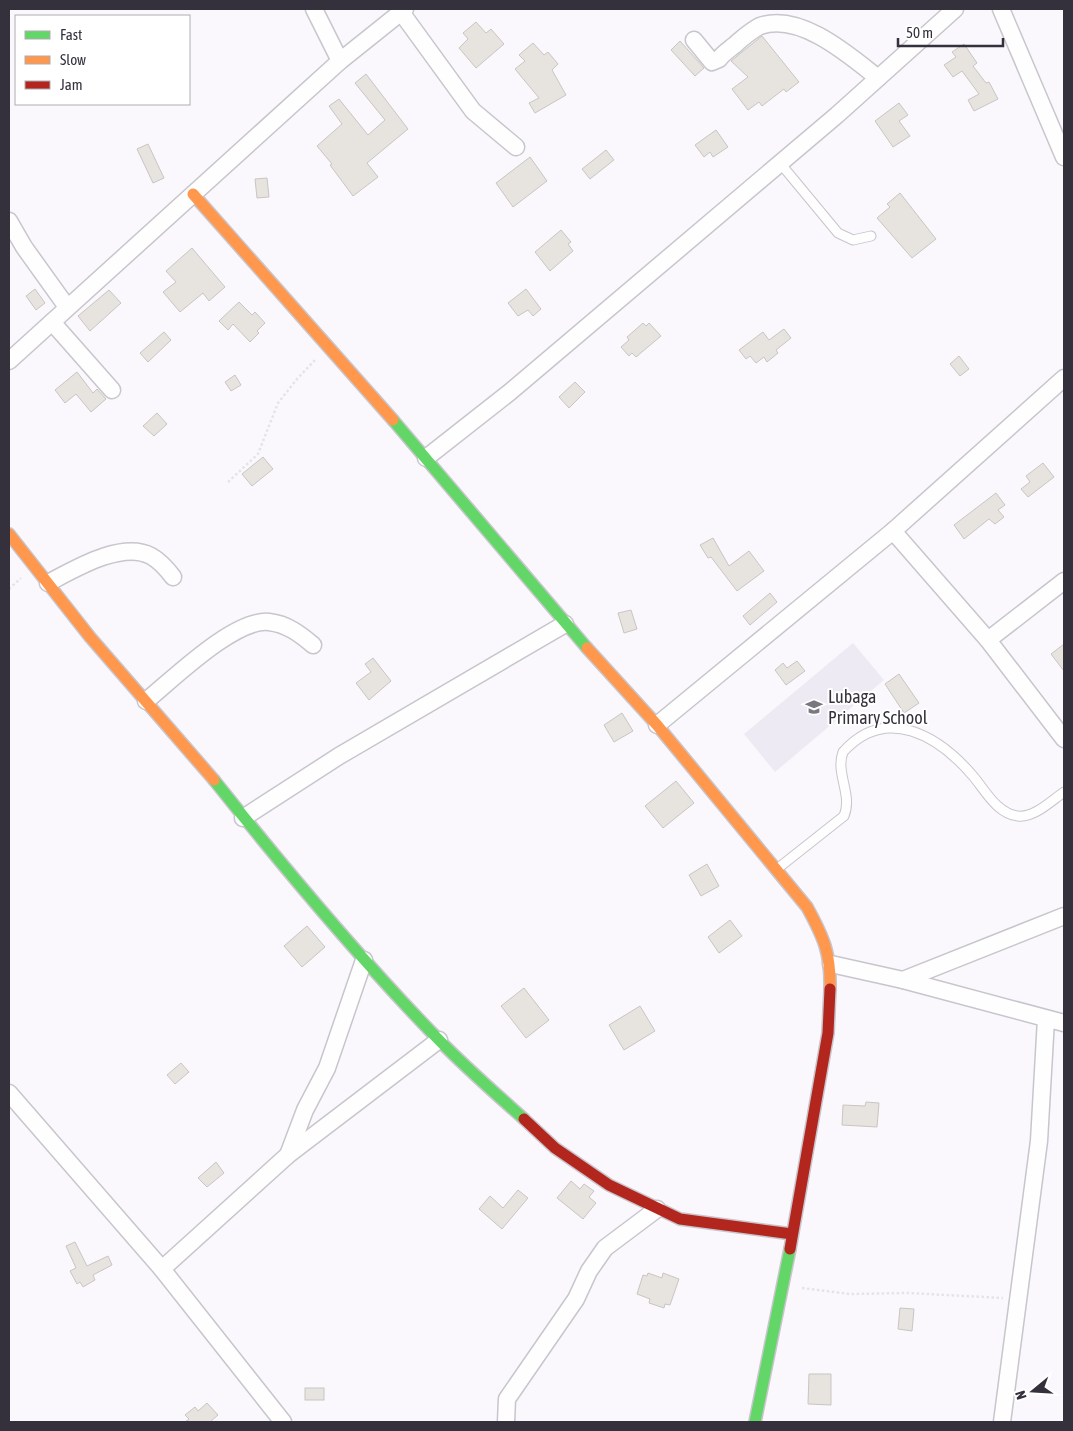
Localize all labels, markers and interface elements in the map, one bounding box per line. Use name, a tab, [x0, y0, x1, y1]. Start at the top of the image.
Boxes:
legend	[15, 15, 190, 105]
scale bar	[898, 15, 1003, 47]
text: 50 m	[906, 24, 933, 41]
text: Fast	[60, 26, 82, 43]
text: Slow	[60, 51, 86, 68]
text: Jam	[60, 76, 83, 93]
place label: Lubaga Primary School	[828, 686, 928, 728]
school or university icon: Lubaga Primary School	[804, 697, 824, 717]
north arrow	[1008, 1366, 1058, 1416]
text: N	[1012, 1389, 1030, 1401]

